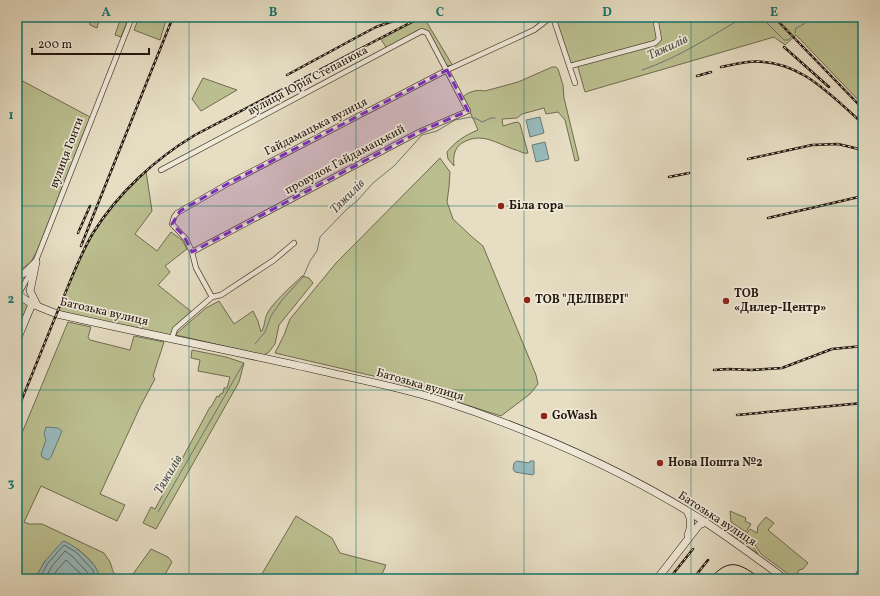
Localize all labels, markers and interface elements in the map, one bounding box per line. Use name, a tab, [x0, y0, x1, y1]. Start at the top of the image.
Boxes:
text: A	[101, 4, 111, 22]
text: B	[269, 4, 278, 22]
text: C	[436, 4, 444, 22]
text: D	[602, 4, 612, 22]
text: E	[770, 4, 778, 22]
scale bar	[32, 30, 149, 56]
water label: Тяжилів	[645, 31, 691, 65]
text: 200 m	[38, 37, 72, 53]
street label: вулиця Юрія Степанюка	[245, 43, 371, 119]
street label: Гайдамацька вулиця	[262, 94, 370, 160]
text: 1	[8, 107, 14, 125]
street label: вулиця Гонти	[46, 115, 88, 191]
street label: провулок Гайдамацький	[282, 121, 408, 199]
water label: Тяжилів	[326, 175, 370, 219]
place label: Біла гора	[509, 198, 564, 214]
marker: Біла гора	[496, 201, 506, 211]
place label: ТОВ «Дилер-Центр»	[734, 286, 826, 316]
text: 2	[8, 291, 15, 309]
place label: ТОВ "ДЕЛІВЕРІ"	[535, 292, 629, 308]
street label: Батозька вулиця	[58, 294, 150, 330]
marker: ТОВ "ДЕЛІВЕРІ"	[522, 295, 532, 305]
marker: ТОВ «Дилер-Центр»	[721, 296, 731, 306]
street label: Батозька вулиця	[374, 365, 466, 405]
place label: GoWash	[552, 408, 598, 424]
marker: GoWash	[539, 411, 549, 421]
water label: Тяжилів	[150, 452, 188, 498]
place label: Нова Пошта №2	[668, 455, 762, 471]
marker: Нова Пошта №2	[655, 458, 665, 468]
text: 3	[8, 475, 15, 493]
street label: Батозька вулиця	[675, 488, 759, 550]

